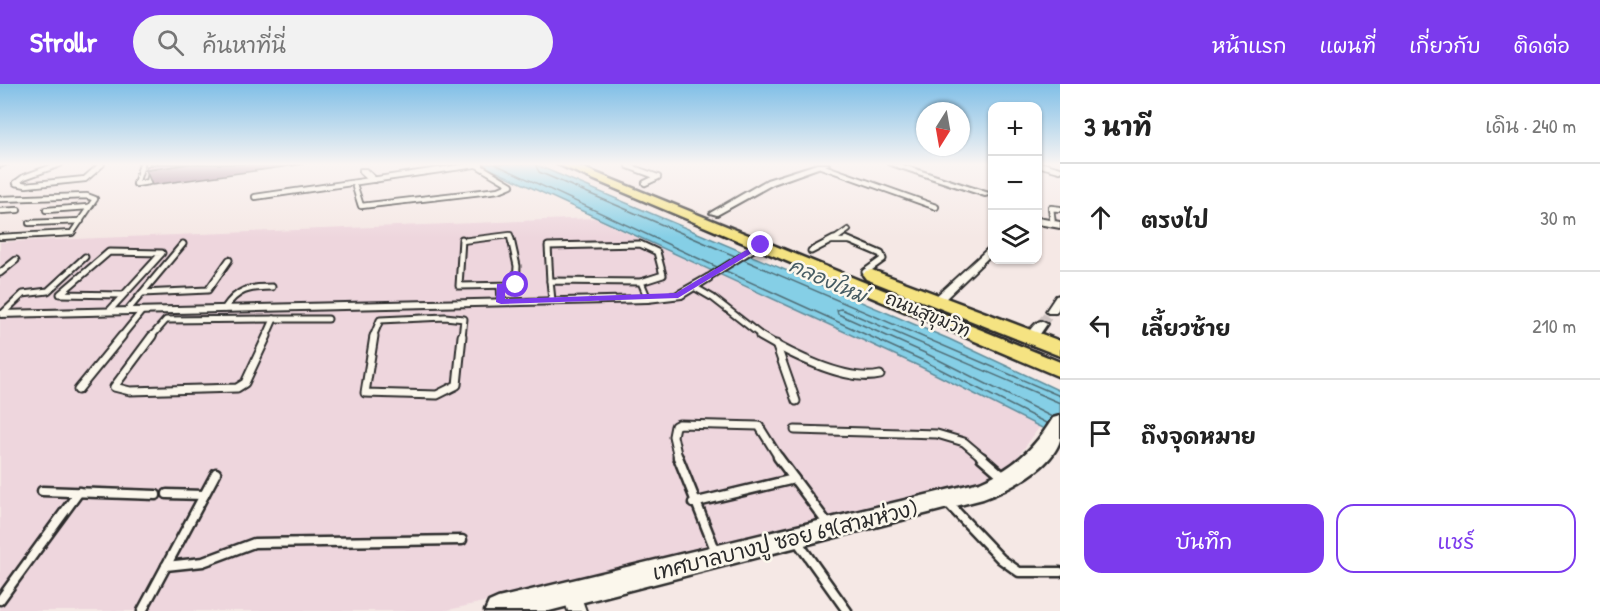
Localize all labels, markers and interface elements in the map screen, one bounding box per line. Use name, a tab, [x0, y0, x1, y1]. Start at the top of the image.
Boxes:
search box	[133, 15, 553, 69]
text: Strollr	[30, 23, 97, 61]
icon: search	[154, 26, 187, 59]
text: ค้นหาที่นี่	[202, 30, 286, 60]
text: หน้าแรก	[1212, 31, 1287, 60]
text: แผนที่	[1320, 31, 1376, 60]
text: เกี่ยวกับ	[1409, 31, 1481, 60]
text: ติดต่อ	[1514, 31, 1570, 60]
north arrow	[916, 102, 970, 156]
map controls	[988, 102, 1042, 264]
button: +	[988, 102, 1042, 156]
text: 3 นาที	[1084, 109, 1152, 144]
text: เดิน · 240 m	[1485, 112, 1576, 139]
button: −	[988, 156, 1042, 210]
icon: ahead	[1084, 201, 1117, 234]
text: 30 m	[1540, 204, 1576, 231]
text: ตรงไป	[1141, 205, 1209, 235]
button: layers	[988, 210, 1042, 264]
route end	[747, 231, 773, 257]
water label: คลองใหม่	[785, 251, 874, 311]
route start	[502, 271, 528, 297]
street label: ถนนสุขุมวิท	[881, 285, 974, 345]
icon: left	[1084, 309, 1117, 342]
text: 210 m	[1532, 312, 1576, 339]
text: เลี้ยวซ้าย	[1141, 313, 1231, 343]
icon: arrive	[1084, 417, 1117, 450]
text: ถึงจุดหมาย	[1141, 421, 1256, 451]
street label: เทศบาลบางปู ซอย 69(สามห่วง)	[649, 493, 921, 589]
button: บันทึก	[1084, 504, 1324, 573]
button: แชร์	[1336, 504, 1576, 573]

